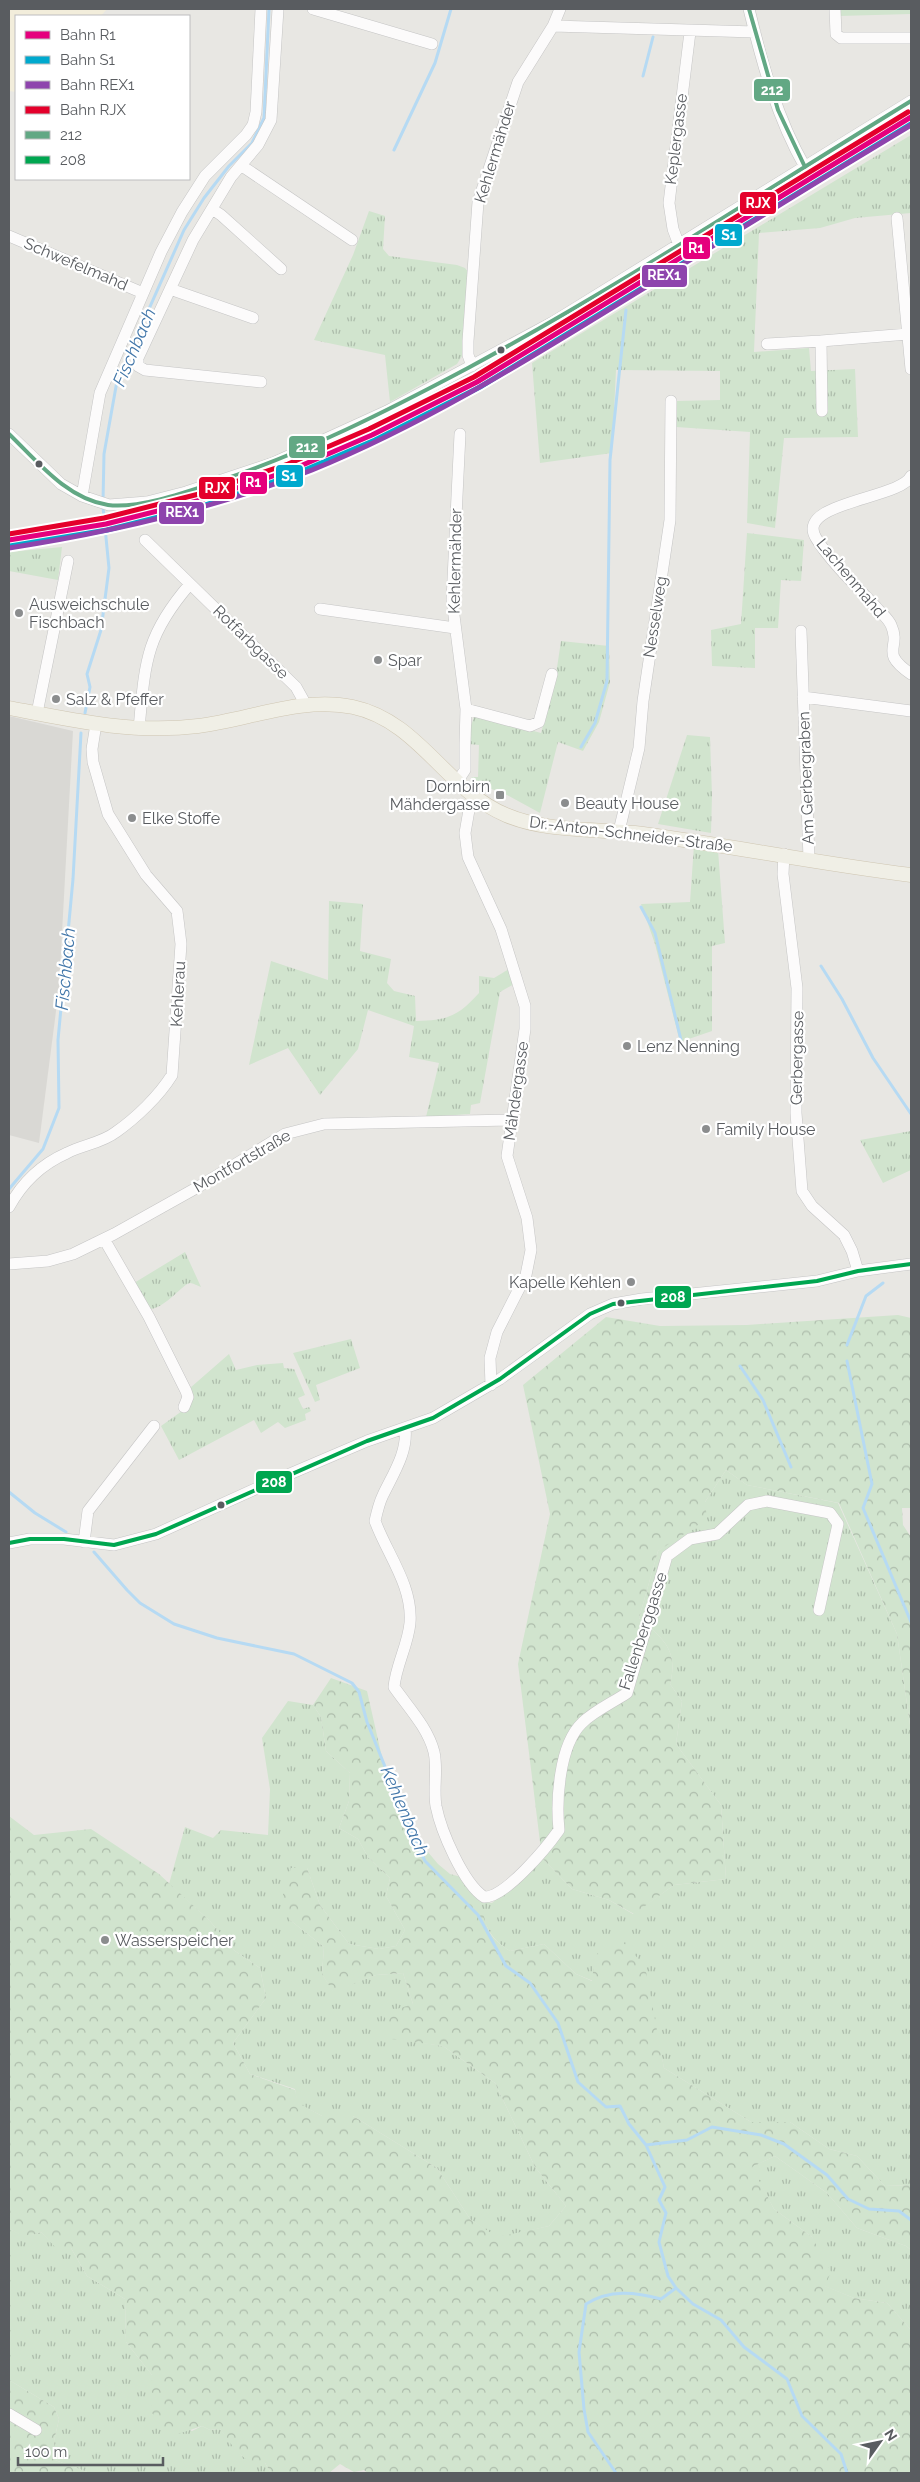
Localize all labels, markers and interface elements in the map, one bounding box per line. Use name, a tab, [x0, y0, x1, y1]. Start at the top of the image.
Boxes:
legend	[15, 15, 190, 180]
text: Bahn R1	[60, 26, 116, 44]
text: Bahn S1	[60, 51, 116, 69]
text: Bahn REX1	[60, 76, 135, 94]
line badge: 212	[753, 78, 791, 102]
text: 212	[761, 82, 783, 98]
street label: Keplergasse	[661, 92, 691, 186]
street label: Kehlermähder	[470, 98, 520, 205]
text: Bahn RJX	[60, 101, 126, 119]
text: 212	[60, 126, 82, 144]
text: 208	[60, 151, 86, 169]
line badge: RJX	[739, 191, 777, 215]
text: RJX	[745, 195, 772, 211]
line badge: S1	[714, 223, 743, 247]
text: S1	[721, 227, 737, 243]
street label: Schwefelmahd	[21, 234, 131, 294]
line badge: R1	[682, 236, 711, 260]
text: R1	[688, 240, 704, 256]
line badge: REX1	[641, 264, 688, 288]
text: REX1	[647, 267, 681, 283]
water label: Fischbach	[108, 305, 160, 389]
unlabelled marker	[496, 345, 506, 355]
line badge: 212	[288, 435, 326, 459]
text: 212	[296, 439, 318, 455]
unlabelled marker	[34, 459, 44, 469]
line badge: S1	[275, 464, 304, 488]
text: S1	[281, 468, 297, 484]
line badge: R1	[239, 471, 268, 495]
text: R1	[245, 474, 261, 490]
line badge: RJX	[198, 476, 236, 500]
text: RJX	[204, 480, 231, 496]
line badge: REX1	[158, 501, 205, 525]
text: REX1	[165, 504, 199, 520]
street label: Kehlermähder	[445, 508, 465, 614]
street label: Lachenmahd	[812, 535, 890, 622]
street label: Nesselweg	[639, 575, 671, 659]
place label: Ausweichschule Fischbach	[29, 595, 150, 632]
street label: Rotfarbgasse	[209, 601, 293, 683]
marker: Ausweichschule Fischbach	[13, 607, 25, 619]
place label: Spar	[388, 651, 422, 670]
marker: Spar	[372, 654, 384, 666]
place label: Salz & Pfeffer	[66, 690, 164, 709]
marker: Salz & Pfeffer	[50, 693, 62, 705]
street label: Am Gerbergraben	[794, 711, 818, 845]
place label: Dornbirn Mähdergasse	[390, 777, 490, 814]
marker: Dornbirn Mähdergasse	[494, 789, 506, 801]
place label: Beauty House	[575, 794, 679, 813]
marker: Beauty House	[559, 797, 571, 809]
place label: Elke Stoffe	[142, 809, 220, 828]
marker: Elke Stoffe	[126, 812, 138, 824]
street label: Dr.-Anton-Schneider-Straße	[528, 812, 734, 856]
water label: Fischbach	[51, 927, 79, 1011]
street label: Kehlerau	[167, 961, 189, 1027]
street label: Gerbergasse	[787, 1011, 807, 1105]
place label: Lenz Nenning	[637, 1037, 740, 1056]
street label: Mähdergasse	[500, 1040, 532, 1142]
marker: Lenz Nenning	[621, 1040, 633, 1052]
place label: Family House	[716, 1120, 816, 1139]
marker: Family House	[700, 1123, 712, 1135]
street label: Montfortstraße	[190, 1125, 294, 1197]
place label: Kapelle Kehlen	[509, 1273, 621, 1292]
marker: Kapelle Kehlen	[625, 1276, 637, 1288]
line badge: 208	[654, 1285, 692, 1309]
text: 208	[661, 1289, 685, 1305]
unlabelled marker	[616, 1298, 626, 1308]
line badge: 208	[255, 1470, 293, 1494]
text: 208	[262, 1474, 286, 1490]
unlabelled marker	[216, 1500, 226, 1510]
street label: Fallenberggasse	[615, 1570, 671, 1692]
water label: Kehlenbach	[377, 1763, 433, 1859]
place label: Wasserspeicher	[115, 1931, 234, 1950]
marker: Wasserspeicher	[99, 1934, 111, 1946]
north arrow	[855, 2417, 905, 2467]
text: N	[881, 2426, 901, 2444]
scale bar	[18, 2434, 162, 2466]
text: 100 m	[25, 2443, 67, 2461]

